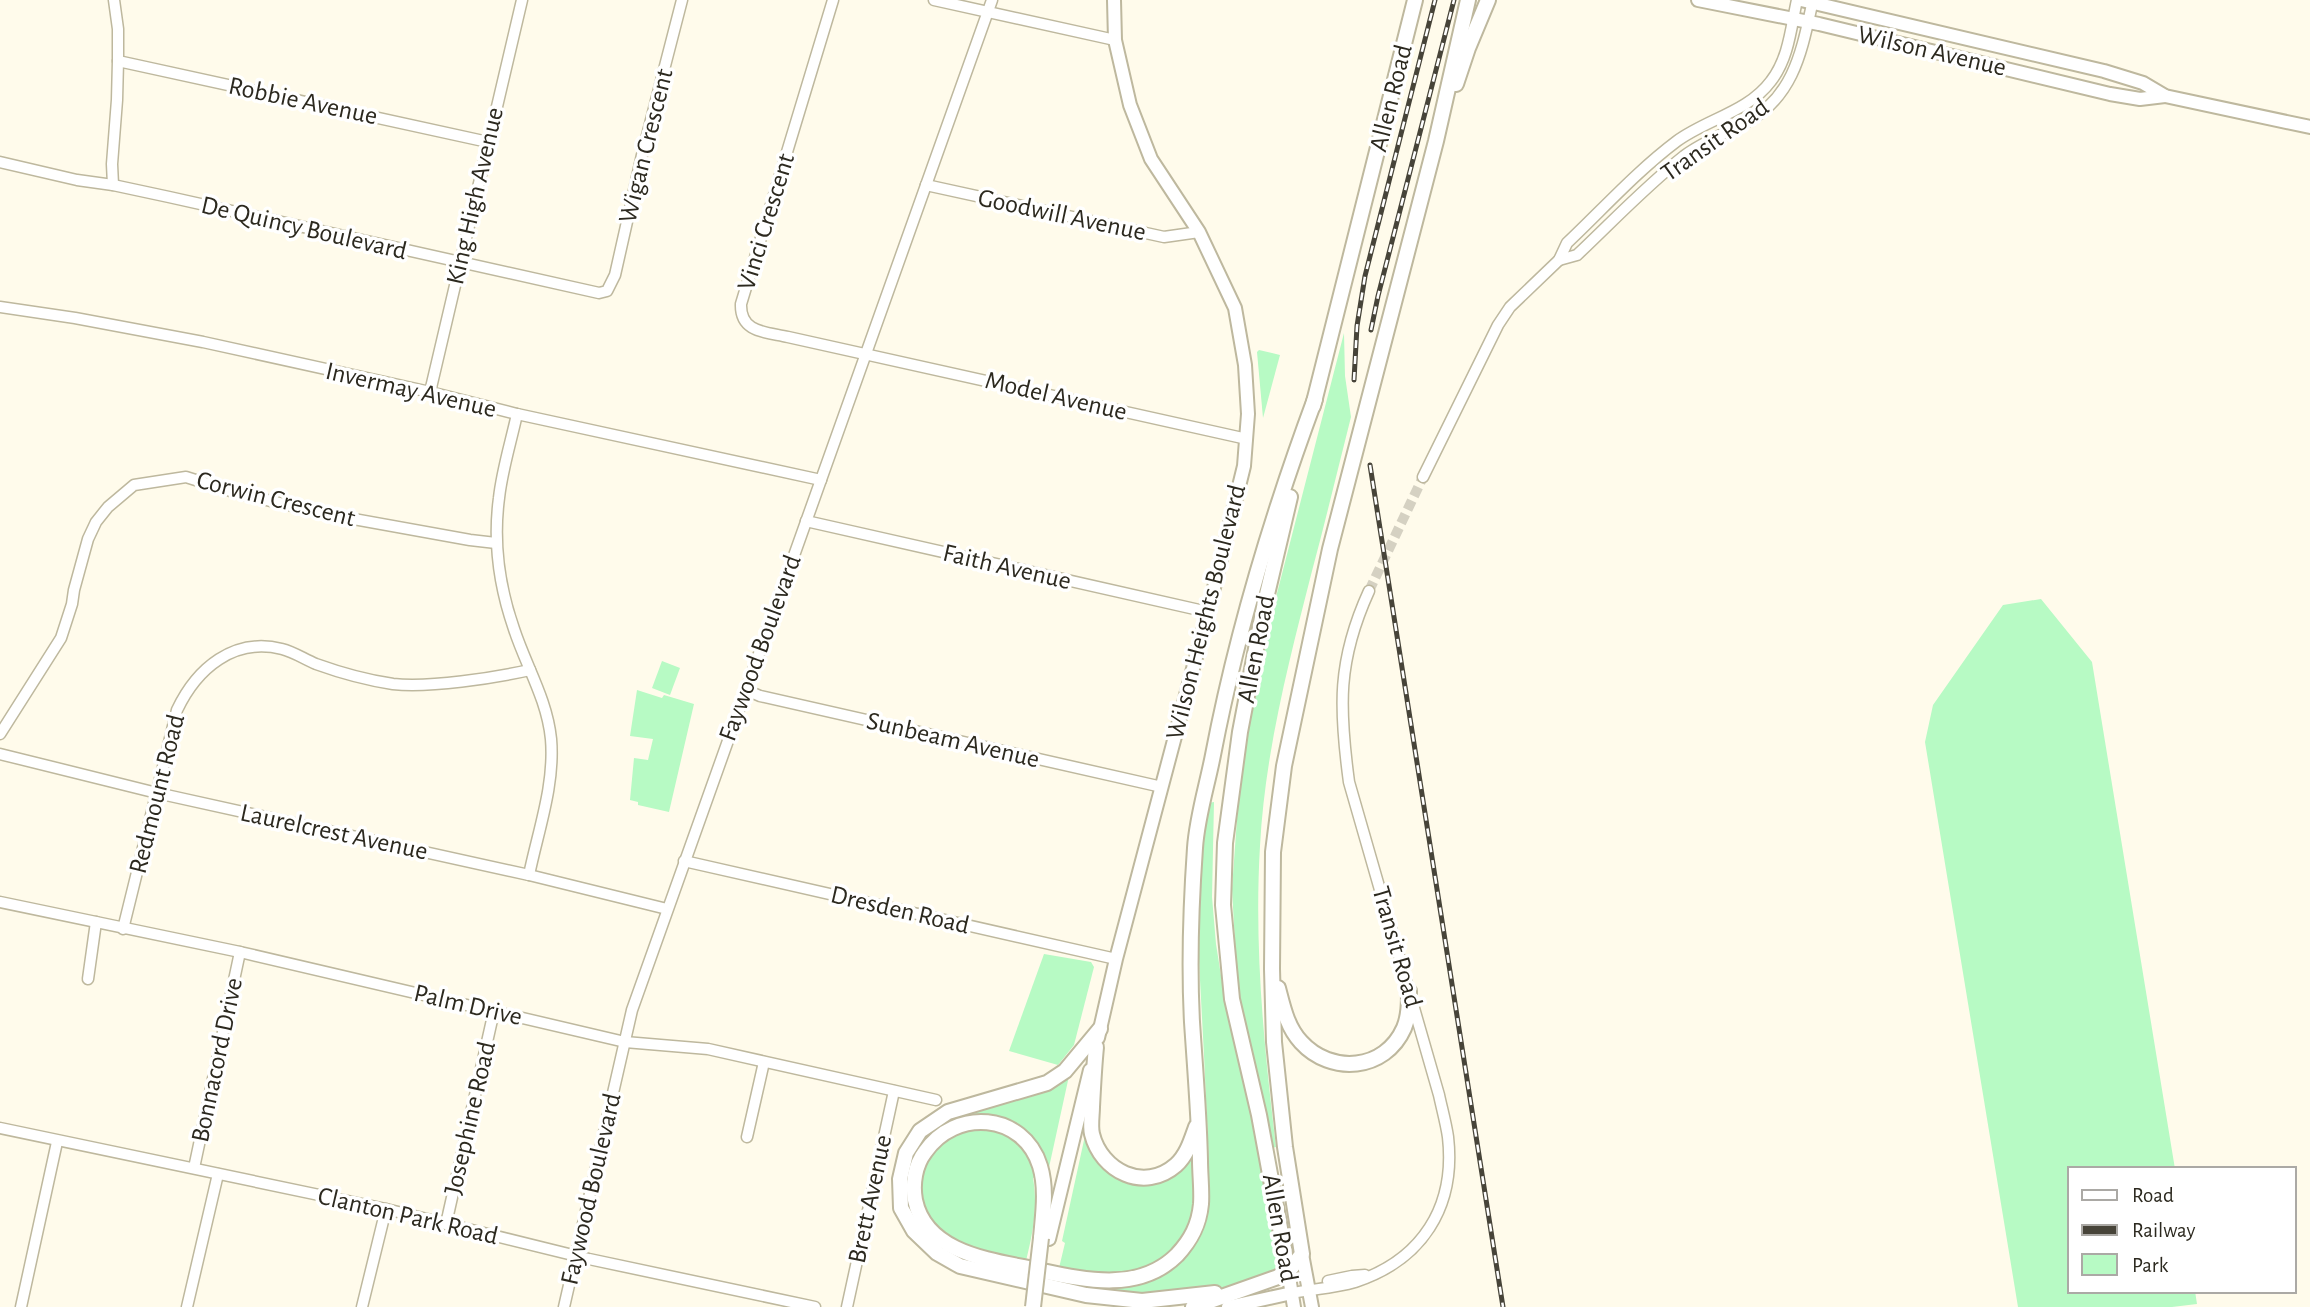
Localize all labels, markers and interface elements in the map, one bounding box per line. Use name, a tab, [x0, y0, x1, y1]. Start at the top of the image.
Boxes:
street label: Wilson Avenue	[1855, 21, 2009, 81]
street label: Allen Road	[1365, 42, 1417, 154]
street label: Wigan Crescent	[614, 66, 678, 226]
street label: Robbie Avenue	[226, 73, 380, 129]
street label: Transit Road	[1657, 94, 1773, 186]
street label: King High Avenue	[442, 105, 508, 287]
street label: Vinci Crescent	[733, 150, 799, 294]
street label: Goodwill Avenue	[976, 185, 1148, 245]
street label: De Quincy Boulevard	[199, 192, 409, 264]
street label: Invermay Avenue	[323, 358, 499, 422]
street label: Model Avenue	[983, 367, 1129, 425]
street label: Corwin Crescent	[194, 467, 358, 531]
street label: Wilson Heights Boulevard	[1162, 482, 1250, 742]
street label: Faith Avenue	[940, 540, 1074, 594]
street label: Faywood Boulevard	[714, 551, 806, 745]
street label: Allen Road	[1233, 593, 1279, 705]
street label: Sunbeam Avenue	[864, 707, 1042, 773]
street label: Redmount Road	[125, 712, 189, 876]
street label: Laurelcrest Avenue	[238, 799, 430, 865]
street label: Dresden Road	[828, 881, 972, 939]
street label: Transit Road	[1367, 884, 1427, 1010]
street label: Bonnacord Drive	[187, 975, 247, 1145]
street label: Palm Drive	[411, 980, 525, 1030]
street label: Josephine Road	[440, 1039, 500, 1197]
street label: Faywood Boulevard	[556, 1091, 626, 1287]
street label: Brett Avenue	[844, 1132, 896, 1266]
legend	[2068, 1167, 2296, 1293]
street label: Allen Road	[1258, 1172, 1302, 1284]
street label: Clanton Park Road	[315, 1183, 501, 1249]
text: Road	[2132, 1185, 2174, 1206]
text: Railway	[2132, 1220, 2195, 1241]
text: Park	[2132, 1255, 2169, 1276]

